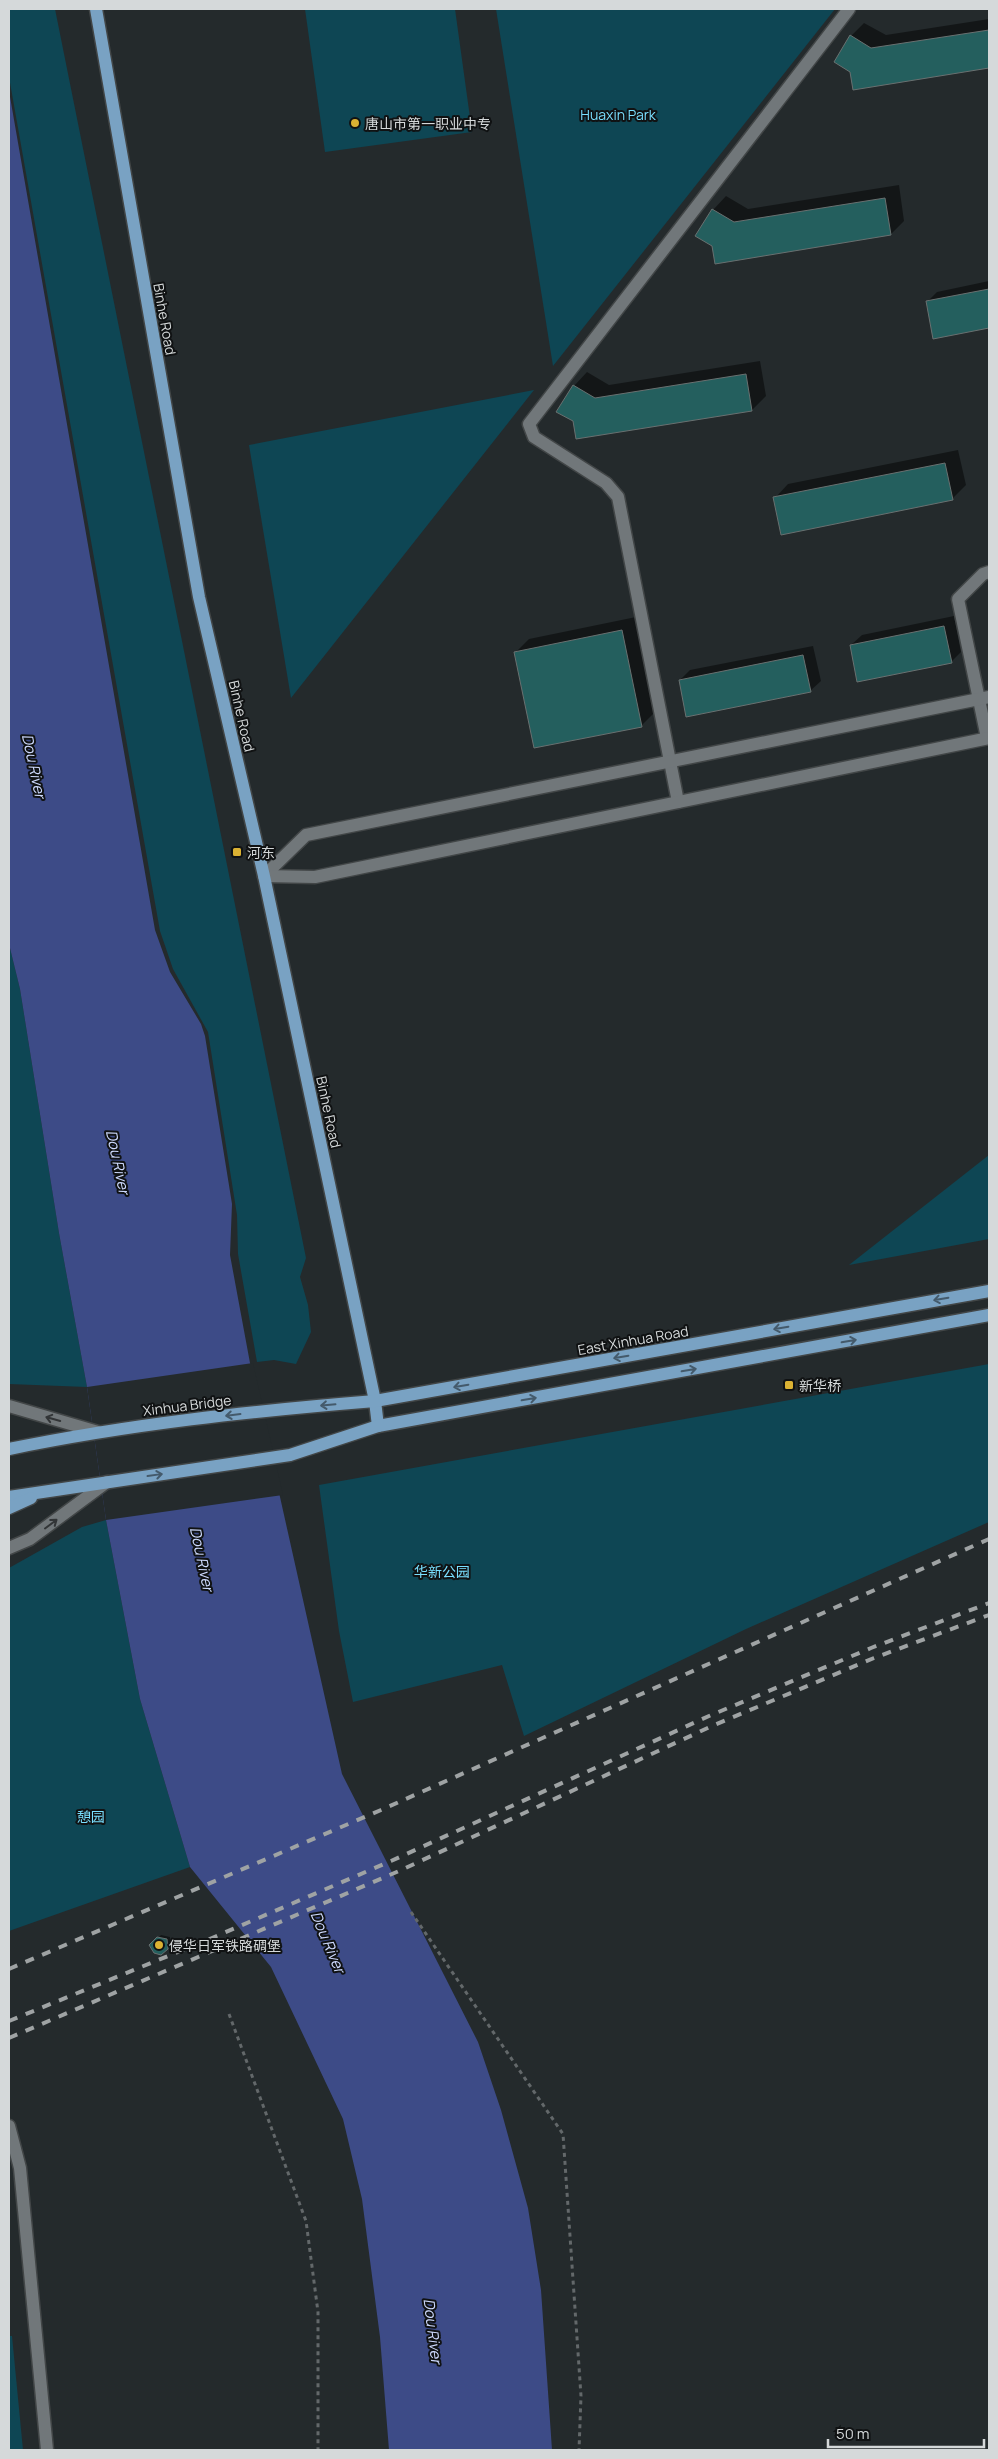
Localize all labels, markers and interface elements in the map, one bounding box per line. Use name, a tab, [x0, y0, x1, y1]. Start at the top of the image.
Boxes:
park label: Huaxin Park	[580, 105, 657, 124]
place label: 唐山市第一职业中专	[365, 114, 491, 133]
marker: 唐山市第一职业中专	[349, 117, 361, 129]
street label: Binhe Road	[149, 282, 181, 356]
street label: Binhe Road	[225, 678, 259, 754]
water label: Dou River	[17, 732, 52, 803]
place label: 河东	[247, 843, 275, 862]
marker: 河东	[231, 846, 243, 858]
street label: Binhe Road	[312, 1074, 346, 1150]
water label: Dou River	[101, 1128, 136, 1199]
one-way arrow	[934, 1295, 950, 1305]
street label: East Xinhua Road	[576, 1321, 690, 1359]
one-way arrow	[774, 1324, 790, 1334]
one-way arrow	[840, 1335, 856, 1345]
one-way arrow	[614, 1353, 630, 1363]
one-way arrow	[680, 1364, 696, 1374]
place label: 新华桥	[799, 1376, 841, 1395]
marker: 新华桥	[783, 1379, 795, 1391]
one-way arrow	[454, 1381, 470, 1391]
street label: Xinhua Bridge	[142, 1390, 232, 1420]
one-way arrow	[520, 1393, 536, 1403]
one-way arrow	[320, 1401, 336, 1410]
one-way arrow	[225, 1410, 241, 1420]
one-way arrow	[46, 1414, 62, 1423]
one-way arrow	[147, 1469, 163, 1479]
one-way arrow	[44, 1518, 57, 1529]
water label: Dou River	[185, 1525, 220, 1596]
park label: 华新公园	[414, 1562, 470, 1581]
park label: 憩园	[77, 1807, 105, 1826]
water label: Dou River	[306, 1908, 351, 1979]
place label: 侵华日军铁路碉堡	[169, 1936, 281, 1955]
marker: 侵华日军铁路碉堡	[153, 1939, 165, 1951]
water label: Dou River	[419, 2297, 448, 2367]
scale bar	[828, 2416, 984, 2448]
text: 50 m	[836, 2423, 870, 2444]

